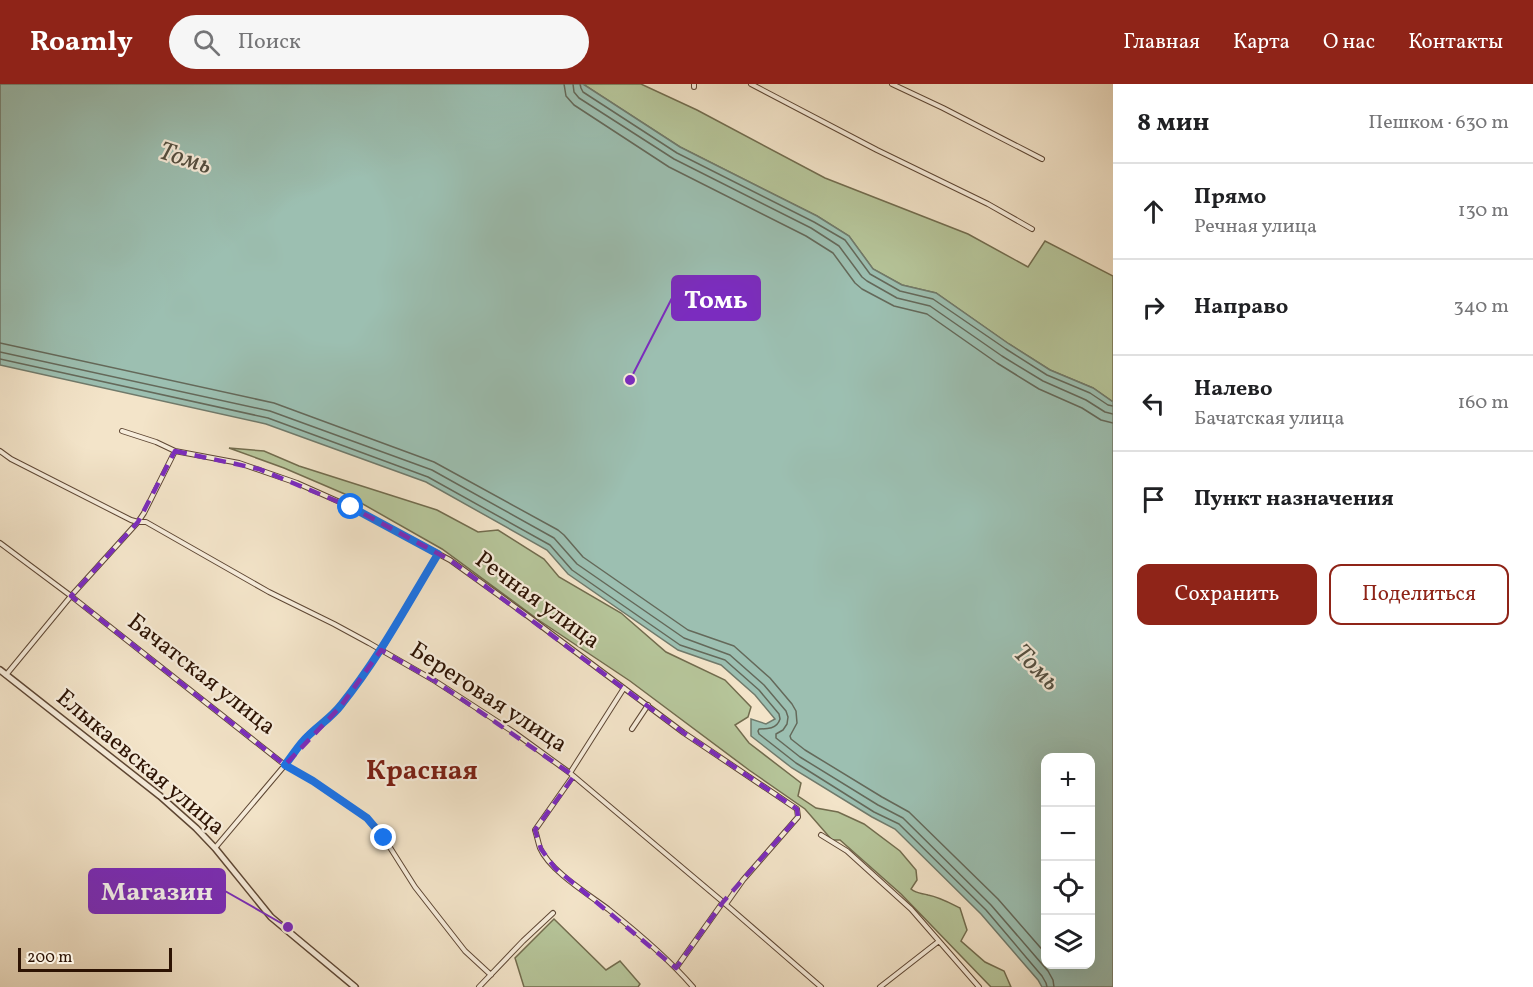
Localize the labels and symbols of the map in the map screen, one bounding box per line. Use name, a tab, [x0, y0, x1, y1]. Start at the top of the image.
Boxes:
water label: Томь	[154, 134, 216, 184]
callout: Томь	[672, 276, 760, 320]
text: Томь	[684, 283, 748, 319]
route start	[337, 493, 363, 519]
street label: Речная улица	[467, 544, 607, 658]
street label: Бачатская улица	[119, 606, 283, 744]
street label: Береговая улица	[402, 634, 574, 762]
water label: Томь	[1005, 637, 1068, 700]
street label: Елыкаевская улица	[48, 682, 232, 844]
district label: Красная	[366, 753, 478, 791]
route end	[370, 824, 396, 850]
callout: Магазин	[89, 869, 225, 913]
text: Магазин	[101, 875, 213, 911]
scale bar	[18, 945, 172, 972]

